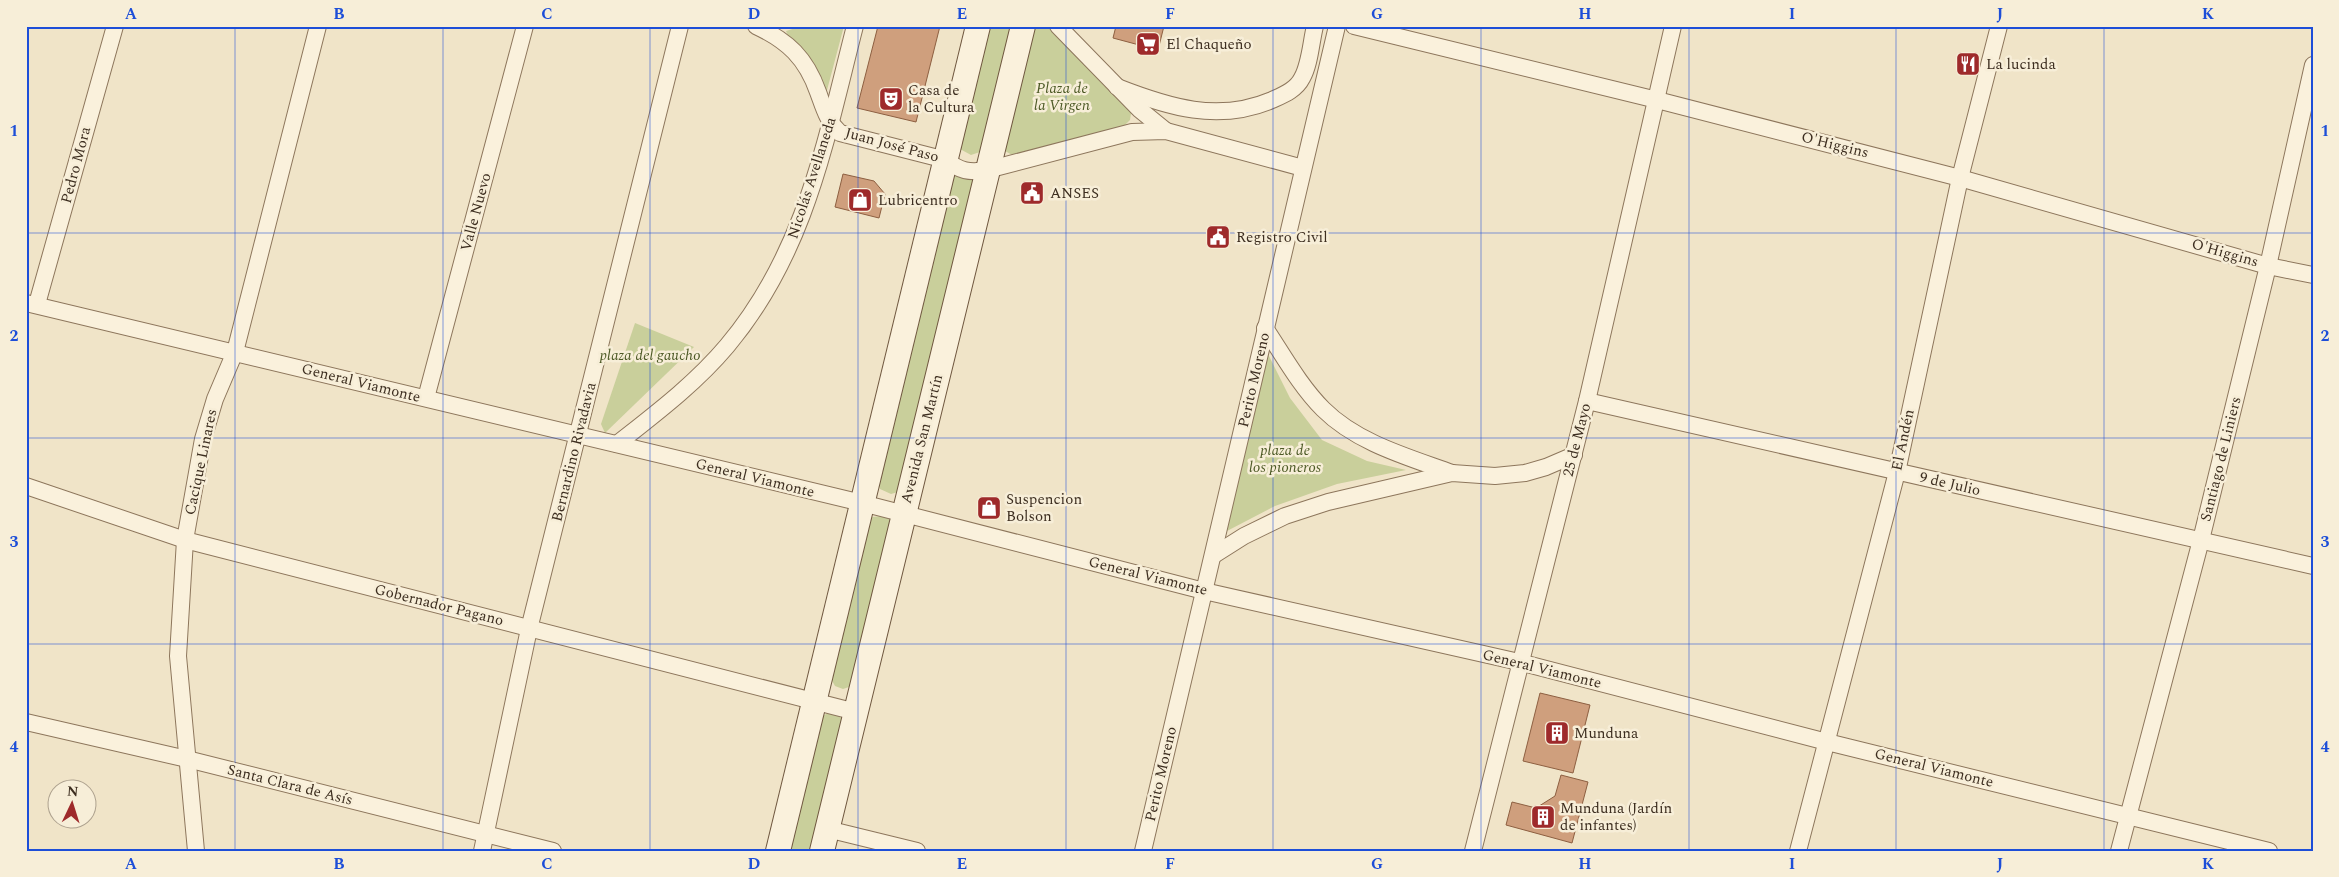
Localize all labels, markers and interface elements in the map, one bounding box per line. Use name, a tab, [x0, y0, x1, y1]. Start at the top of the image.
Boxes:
text: A	[125, 2, 138, 26]
text: B	[333, 2, 345, 26]
text: C	[541, 2, 553, 26]
text: D	[748, 2, 761, 26]
text: E	[957, 2, 967, 26]
text: F	[1165, 2, 1175, 26]
text: G	[1371, 2, 1383, 26]
text: H	[1578, 2, 1592, 26]
text: I	[1789, 2, 1795, 26]
text: J	[1997, 2, 2004, 26]
text: K	[2202, 2, 2215, 26]
supermarket icon: El Chaqueño	[1135, 31, 1161, 57]
place label: El Chaqueño	[1166, 33, 1252, 56]
restaurant icon: La lucinda	[1955, 51, 1981, 77]
place label: La lucinda	[1986, 53, 2056, 76]
park label: Plaza de la Virgen	[1034, 77, 1090, 117]
place label: Casa de la Cultura	[908, 79, 975, 119]
theatre icon: Casa de la Cultura	[878, 86, 904, 112]
street label: Nicolás Avellaneda	[781, 113, 843, 242]
text: 1	[10, 119, 18, 143]
text: 1	[2321, 119, 2329, 143]
street label: Juan José Paso	[843, 121, 941, 169]
street label: Pedro Mora	[55, 123, 97, 206]
street label: O'Higgins	[1799, 126, 1871, 164]
street label: Valle Nuevo	[454, 170, 498, 254]
public building icon: ANSES	[1019, 180, 1045, 206]
place label: ANSES	[1050, 182, 1099, 205]
shop icon: Lubricentro	[847, 187, 873, 213]
place label: Lubricentro	[878, 189, 958, 212]
public building icon: Registro Civil	[1205, 224, 1231, 250]
place label: Registro Civil	[1236, 226, 1328, 249]
street label: O'Higgins	[2189, 232, 2261, 274]
text: 2	[10, 324, 19, 348]
text: 2	[2321, 324, 2330, 348]
street label: Perito Moreno	[1232, 330, 1276, 430]
park label: plaza del gaucho	[598, 344, 701, 367]
street label: General Viamonte	[299, 357, 423, 409]
street label: Avenida San Martín	[895, 372, 949, 506]
street label: Bernardino Rivadavia	[546, 379, 603, 524]
street label: Santiago de Liniers	[2194, 394, 2248, 524]
street label: 25 de Mayo	[1557, 401, 1597, 479]
street label: Cacique Linares	[179, 407, 223, 517]
street label: El Andén	[1885, 407, 1921, 473]
park label: plaza de los pioneros	[1249, 439, 1322, 479]
street label: General Viamonte	[693, 452, 817, 504]
street label: 9 de Julio	[1917, 466, 1983, 502]
place label: Suspencion Bolson	[1006, 488, 1082, 528]
shop icon: Suspencion Bolson	[976, 495, 1002, 521]
text: 3	[10, 530, 19, 554]
text: 3	[2321, 530, 2330, 554]
street label: General Viamonte	[1086, 550, 1210, 602]
street label: Gobernador Pagano	[372, 578, 506, 632]
street label: General Viamonte	[1480, 643, 1604, 695]
building icon: Munduna	[1544, 720, 1570, 746]
place label: Munduna	[1574, 722, 1639, 745]
street label: Perito Moreno	[1139, 724, 1183, 824]
text: 4	[10, 735, 19, 759]
text: 4	[2321, 735, 2330, 759]
street label: General Viamonte	[1872, 742, 1996, 794]
street label: Santa Clara de Asís	[225, 758, 355, 812]
north arrow	[48, 780, 98, 830]
text: N	[66, 781, 79, 802]
place label: Munduna (Jardín de infantes)	[1560, 797, 1673, 837]
building icon: Munduna (Jardín de infantes)	[1530, 804, 1556, 830]
text: A	[125, 852, 138, 876]
text: B	[333, 852, 345, 876]
text: C	[541, 852, 553, 876]
text: D	[748, 852, 761, 876]
text: E	[957, 852, 967, 876]
text: F	[1165, 852, 1175, 876]
text: G	[1371, 852, 1383, 876]
text: H	[1578, 852, 1592, 876]
text: I	[1789, 852, 1795, 876]
text: J	[1997, 852, 2004, 876]
text: K	[2202, 852, 2215, 876]

